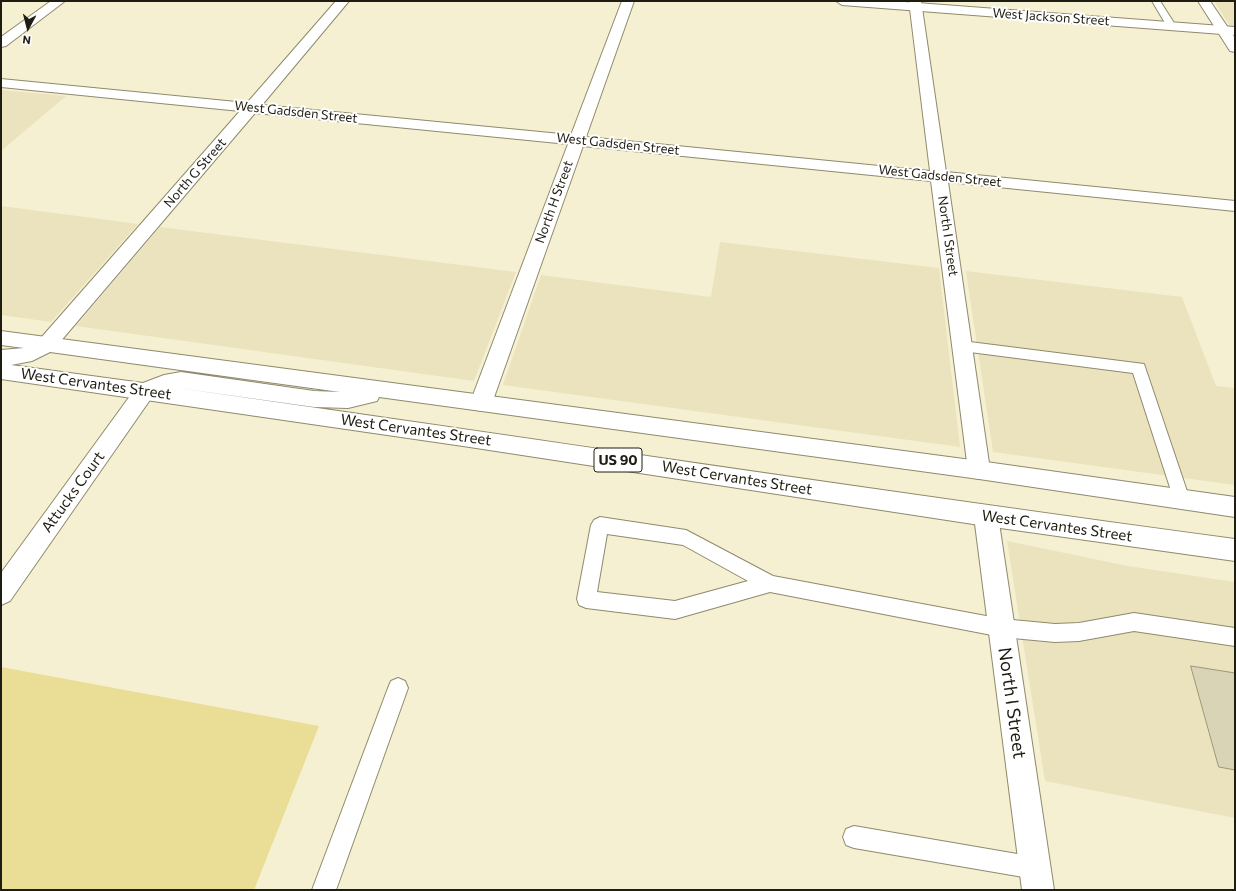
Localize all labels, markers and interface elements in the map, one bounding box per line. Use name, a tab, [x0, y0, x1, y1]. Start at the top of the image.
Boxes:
street label: West Jackson Street	[992, 5, 1110, 29]
north arrow	[8, 8, 48, 48]
text: N	[22, 33, 31, 47]
street label: West Gadsden Street	[234, 98, 358, 126]
street label: West Gadsden Street	[556, 130, 680, 158]
street label: North G Street	[161, 135, 229, 211]
street label: North H Street	[532, 158, 576, 246]
street label: West Gadsden Street	[878, 162, 1002, 190]
street label: North I Street	[935, 195, 961, 277]
street label: West Cervantes Street	[19, 364, 173, 404]
street label: West Cervantes Street	[339, 410, 493, 450]
street label: Attucks Court	[38, 448, 108, 536]
road number: US 90	[594, 448, 642, 472]
street label: West Cervantes Street	[660, 457, 814, 499]
street label: West Cervantes Street	[980, 506, 1134, 546]
street label: North I Street	[994, 646, 1030, 760]

